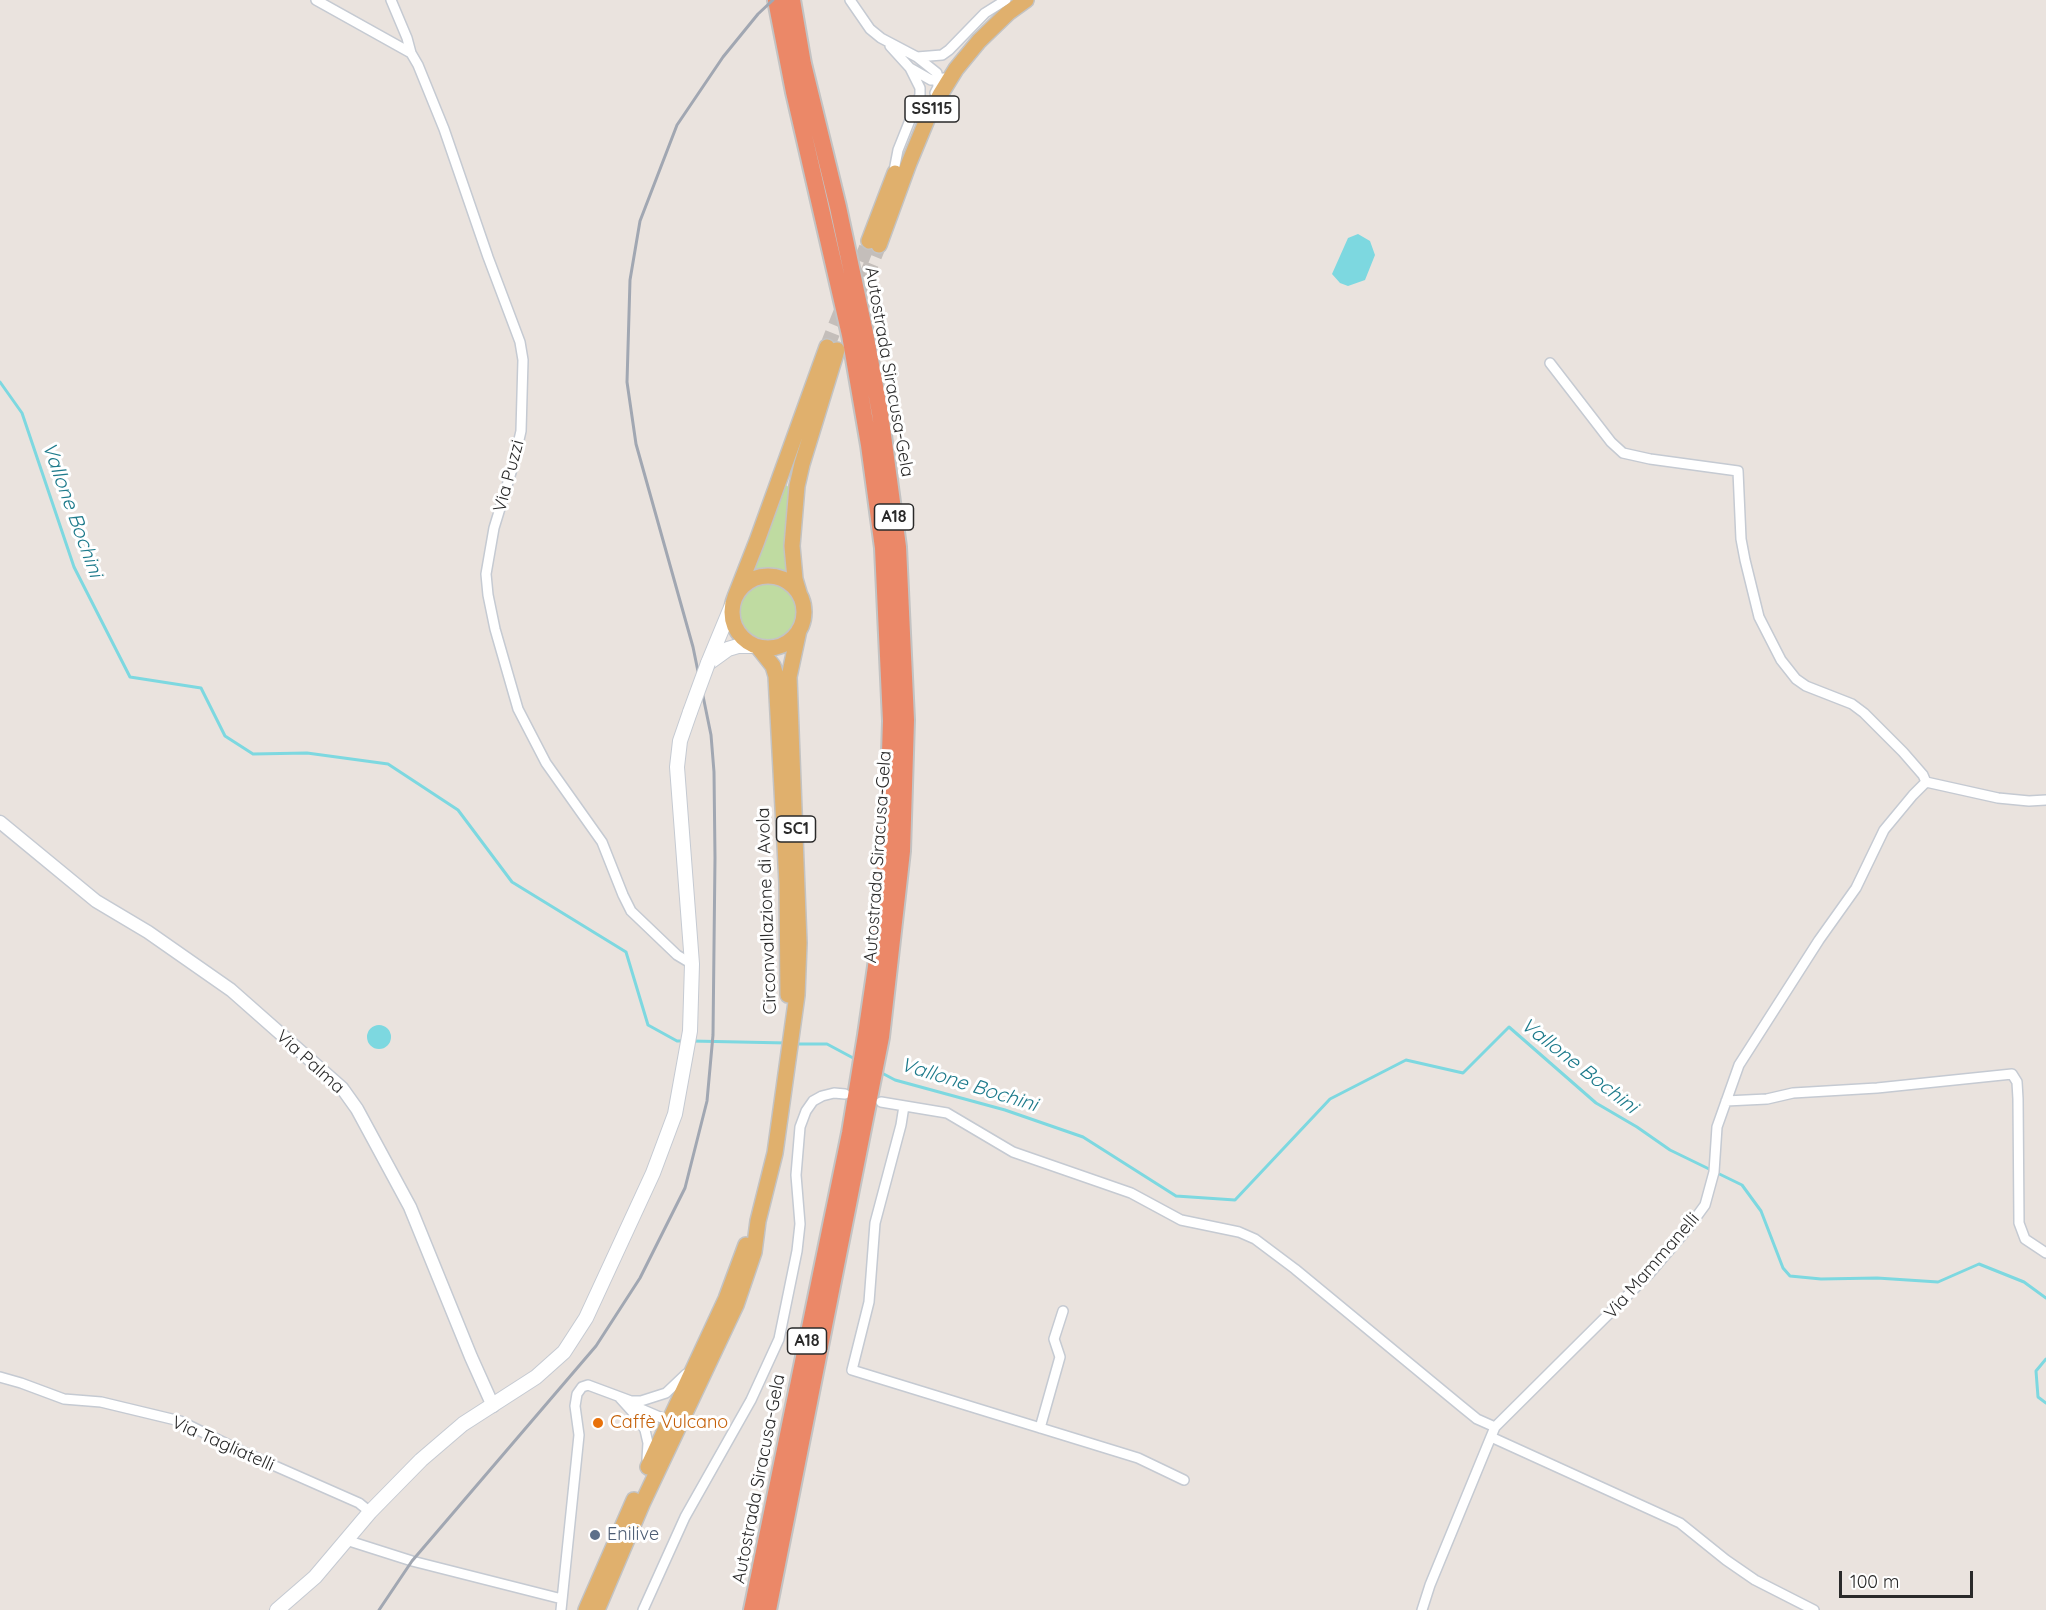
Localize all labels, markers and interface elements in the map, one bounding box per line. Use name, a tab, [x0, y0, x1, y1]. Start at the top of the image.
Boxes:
road number: SS115	[905, 96, 959, 122]
street label: Autostrada Siracusa-Gela	[860, 265, 918, 479]
street label: Via Puzzi	[489, 438, 529, 514]
water label: Vallone Bochini	[37, 439, 107, 581]
road number: A18	[874, 504, 914, 530]
street label: Autostrada Siracusa-Gela	[860, 750, 896, 964]
street label: Circonvallazione di Avola	[753, 807, 781, 1015]
road number: SC1	[776, 816, 816, 842]
water label: Vallone Bochini	[1516, 1013, 1642, 1119]
street label: Via Palma	[271, 1026, 349, 1098]
water label: Vallone Bochini	[898, 1053, 1040, 1117]
street label: Via Mammanelli	[1600, 1208, 1704, 1324]
road number: A18	[788, 1328, 826, 1354]
street label: Autostrada Siracusa-Gela	[728, 1372, 790, 1586]
street label: Via Tagliatelli	[168, 1412, 278, 1476]
place label: Caffè Vulcano	[610, 1412, 728, 1434]
marker: Caffè Vulcano	[591, 1416, 605, 1430]
place label: Enilive	[607, 1524, 659, 1546]
marker: Enilive	[588, 1528, 602, 1542]
scale bar	[1842, 1559, 1976, 1597]
text: 100 m	[1850, 1570, 1899, 1593]

